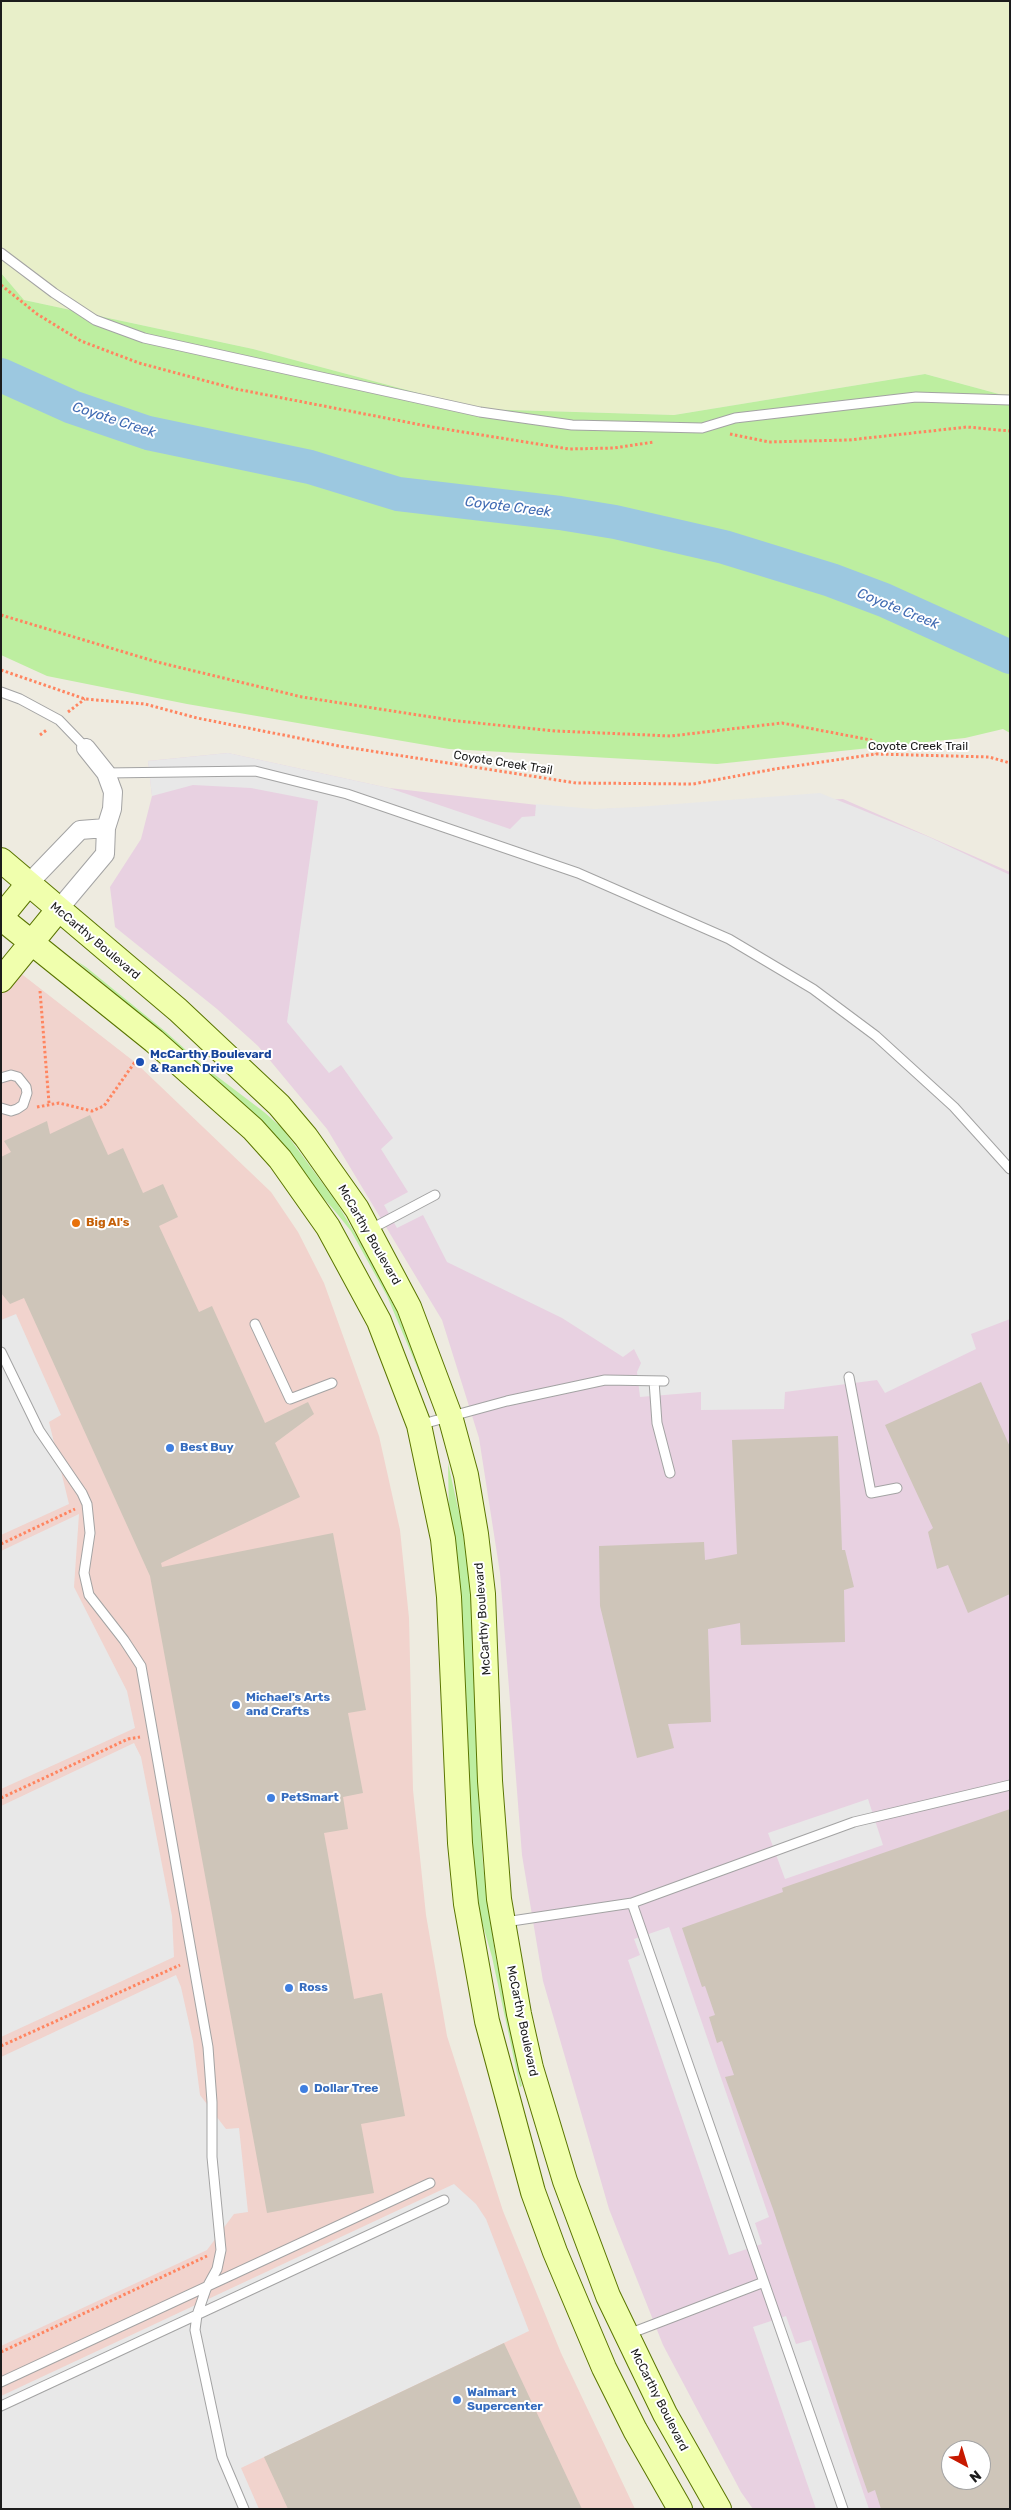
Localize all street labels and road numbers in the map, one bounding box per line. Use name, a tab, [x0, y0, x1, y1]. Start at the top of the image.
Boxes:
street label: Coyote Creek Trail	[868, 740, 968, 754]
street label: Coyote Creek Trail	[452, 748, 554, 778]
street label: McCarthy Boulevard	[47, 899, 143, 983]
street label: McCarthy Boulevard	[335, 1183, 403, 1287]
street label: McCarthy Boulevard	[472, 1562, 494, 1676]
street label: McCarthy Boulevard	[503, 1964, 541, 2078]
street label: McCarthy Boulevard	[627, 2346, 691, 2454]

